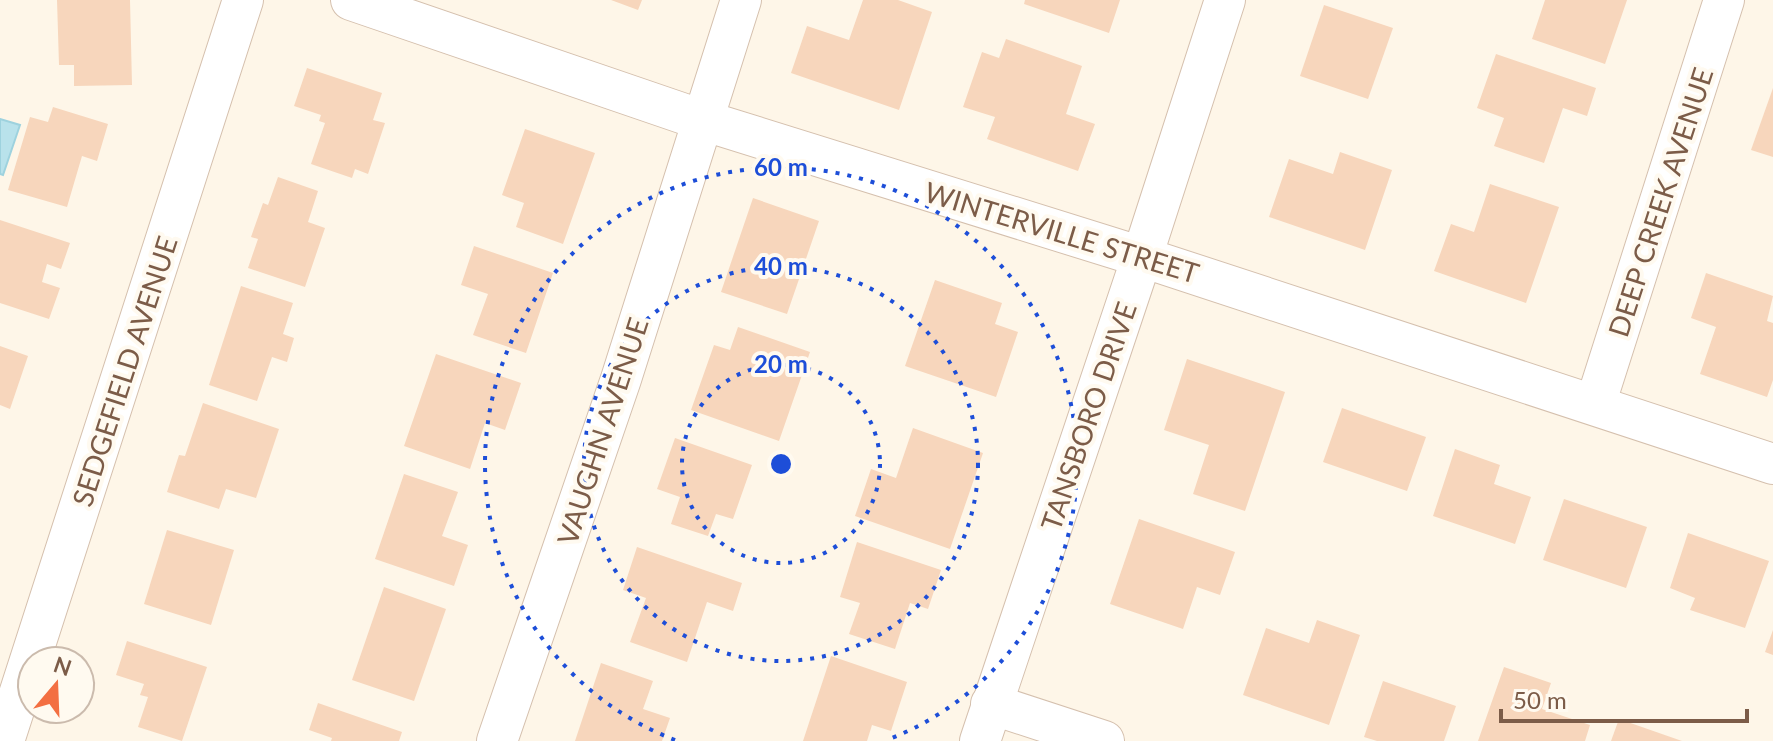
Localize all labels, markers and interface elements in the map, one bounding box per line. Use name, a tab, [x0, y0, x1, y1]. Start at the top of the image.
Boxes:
street label: DEEP CREEK AVENUE	[1600, 63, 1720, 341]
text: 60 m	[754, 152, 808, 181]
street label: WINTERVILLE STREET	[921, 174, 1204, 290]
street label: SEDGEFIELD AVENUE	[64, 232, 184, 510]
text: 40 m	[754, 251, 808, 280]
street label: TANSBORO DRIVE	[1033, 297, 1143, 535]
street label: VAUGHN AVENUE	[549, 313, 655, 549]
text: 20 m	[754, 349, 808, 378]
centre of rings	[767, 450, 795, 478]
north arrow	[16, 645, 96, 725]
text: N	[50, 650, 75, 681]
scale bar	[1501, 673, 1747, 723]
text: 50 m	[1513, 685, 1567, 714]

